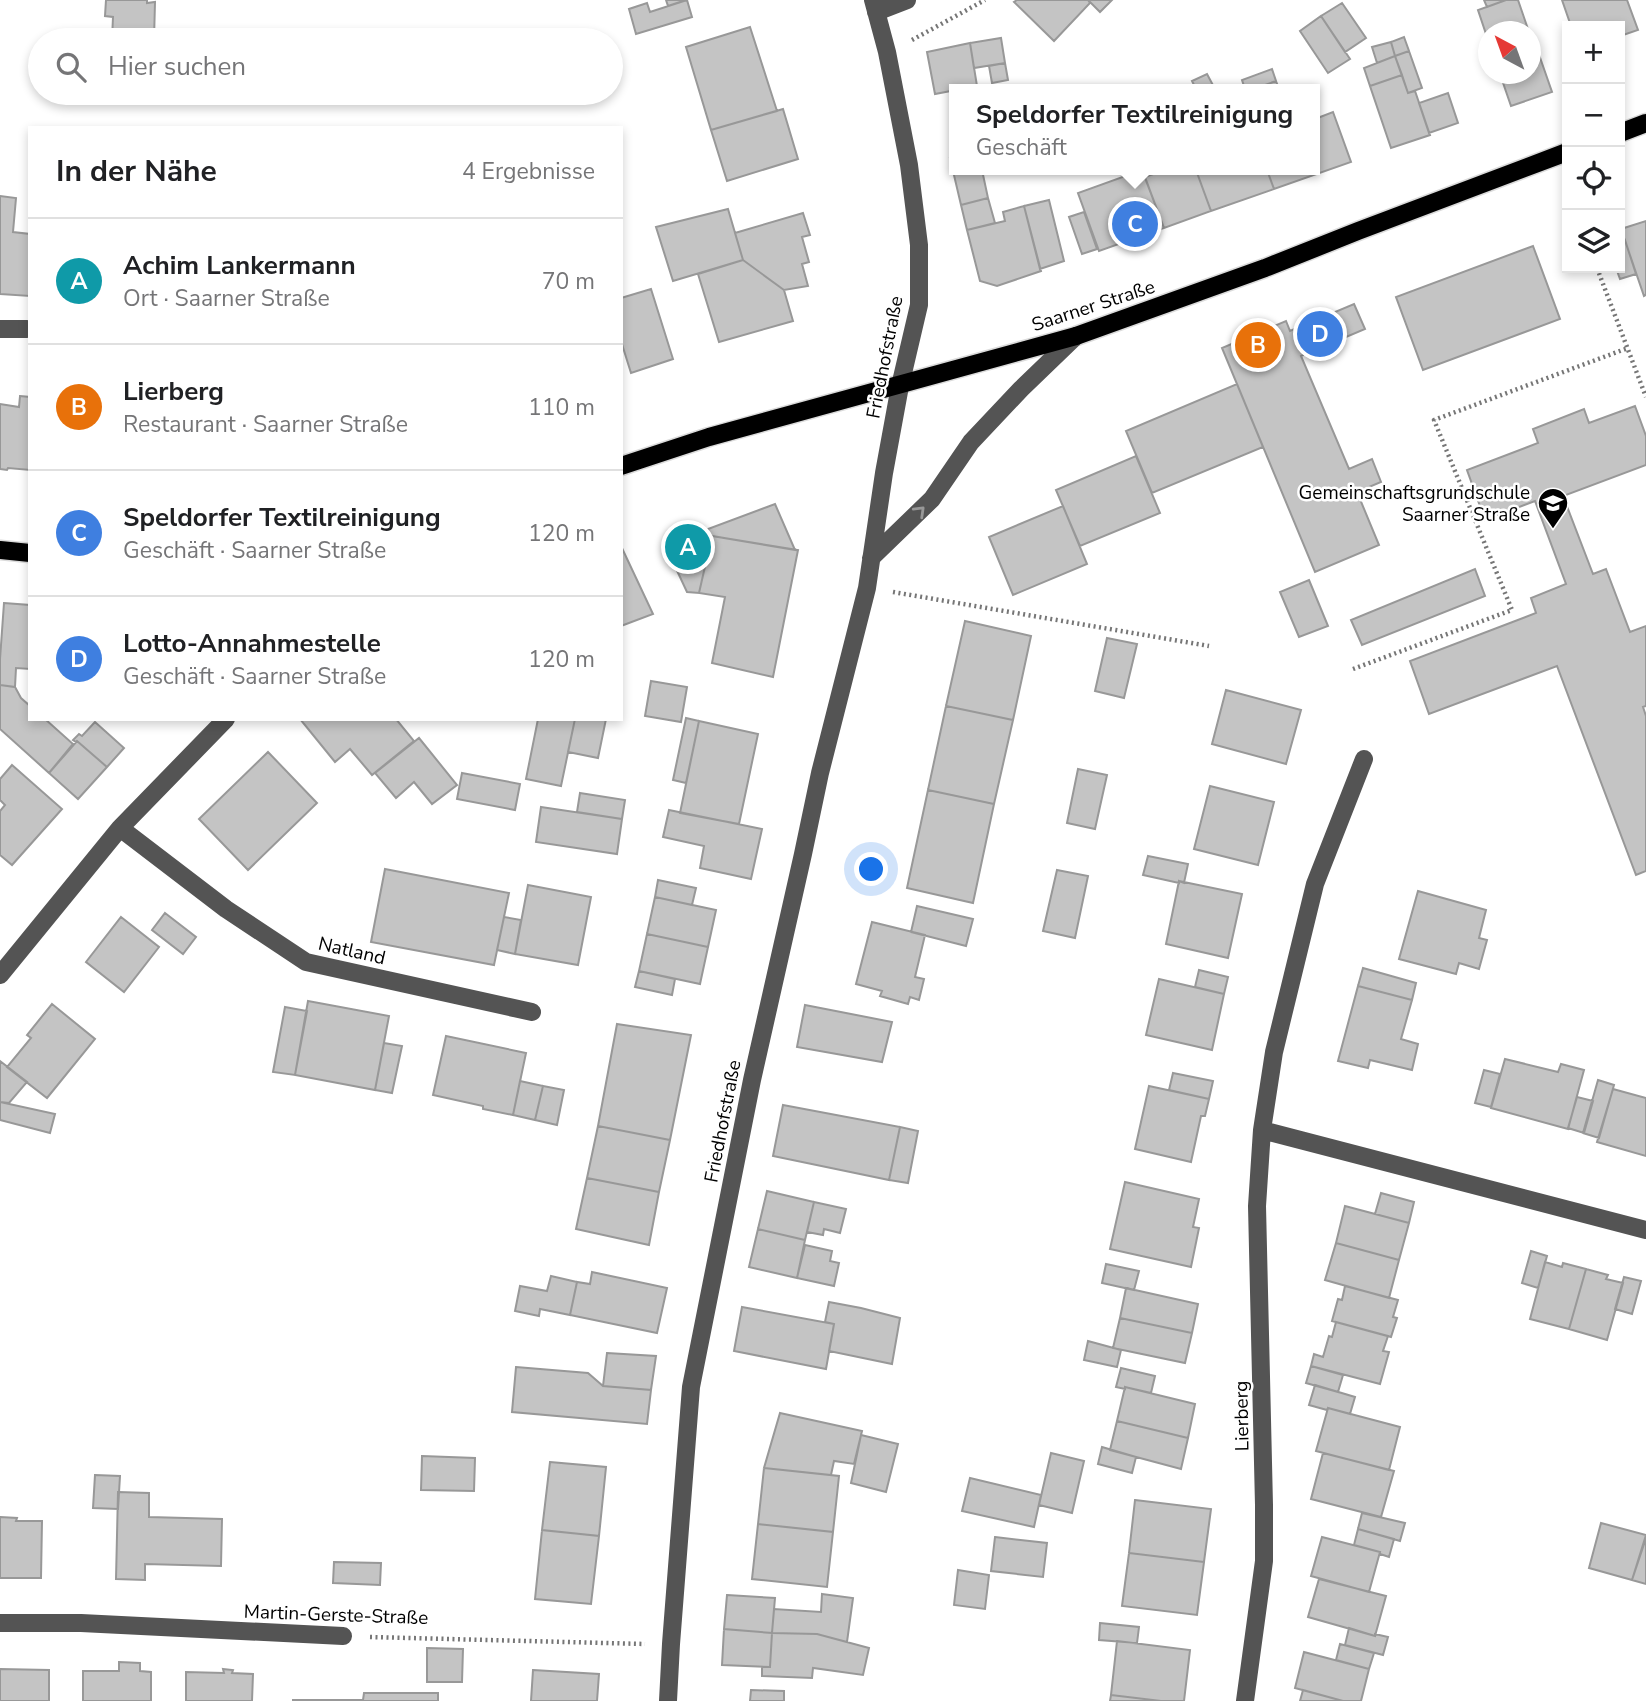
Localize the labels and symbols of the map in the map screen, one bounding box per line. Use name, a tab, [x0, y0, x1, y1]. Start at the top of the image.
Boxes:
north arrow	[1478, 21, 1541, 84]
pin: C	[1112, 198, 1158, 250]
street label: Saarner Straße	[1028, 274, 1158, 338]
street label: Friedhofstraße	[860, 294, 910, 421]
pin: D	[1297, 308, 1343, 360]
pin: B	[1235, 319, 1281, 371]
place label: Gemeinschaftsgrundschule Saarner Straße	[1299, 480, 1530, 528]
school or university icon: Gemeinschaftsgrundschule Saarner Straße	[1536, 486, 1570, 530]
one-way arrow	[912, 506, 925, 519]
pin: A	[665, 521, 711, 573]
your location	[854, 852, 888, 886]
street label: Natland	[316, 931, 388, 971]
street label: Friedhofstraße	[698, 1058, 748, 1185]
street label: Lierberg	[1228, 1380, 1256, 1452]
street label: Martin-Gerste-Straße	[243, 1599, 429, 1631]

